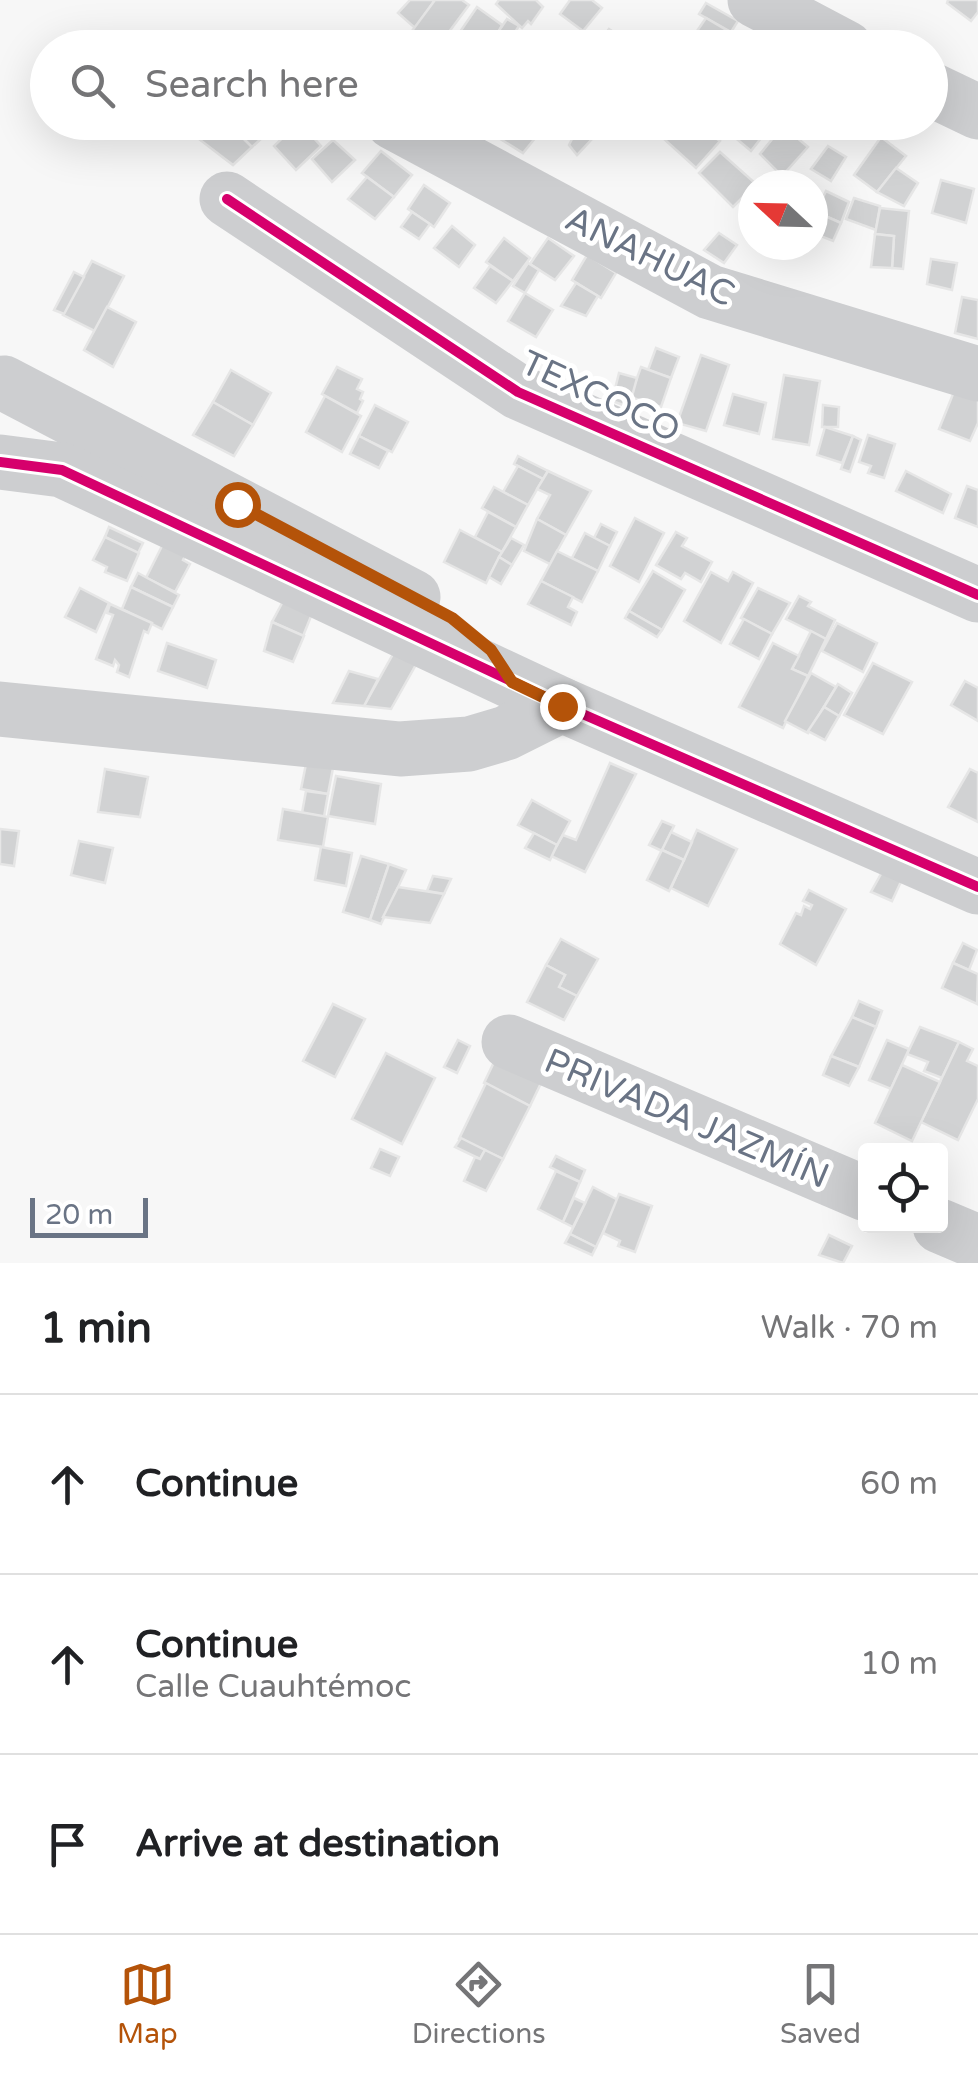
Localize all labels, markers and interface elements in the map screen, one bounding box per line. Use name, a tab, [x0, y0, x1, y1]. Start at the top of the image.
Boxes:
search box	[30, 30, 948, 140]
icon: search	[65, 58, 120, 113]
text: Search here	[145, 62, 359, 108]
north arrow	[738, 170, 828, 260]
street label: ANAHUAC	[558, 198, 741, 316]
street label: TEXCOCO	[515, 342, 687, 452]
route start	[215, 482, 261, 528]
route end	[540, 684, 586, 730]
street label: PRIVADA JAZMÍN	[538, 1040, 835, 1198]
map controls	[858, 1143, 948, 1233]
button: locate	[858, 1143, 948, 1233]
scale bar	[30, 1193, 148, 1238]
text: 20 m	[45, 1198, 113, 1232]
text: 1 min	[40, 1303, 152, 1354]
text: Walk · 70 m	[761, 1309, 938, 1347]
icon: ahead	[40, 1457, 95, 1512]
text: Continue	[135, 1461, 298, 1507]
text: 60 m	[860, 1465, 938, 1503]
text: Continue	[135, 1622, 298, 1668]
icon: ahead	[40, 1637, 95, 1692]
text: 10 m	[860, 1645, 938, 1683]
text: Calle Cuauhtémoc	[135, 1668, 411, 1706]
icon: arrive	[40, 1817, 95, 1872]
text: Arrive at destination	[135, 1821, 500, 1867]
tab: Map	[117, 1957, 178, 2051]
tab: Directions	[412, 1957, 546, 2051]
tab: Saved	[780, 1957, 861, 2051]

